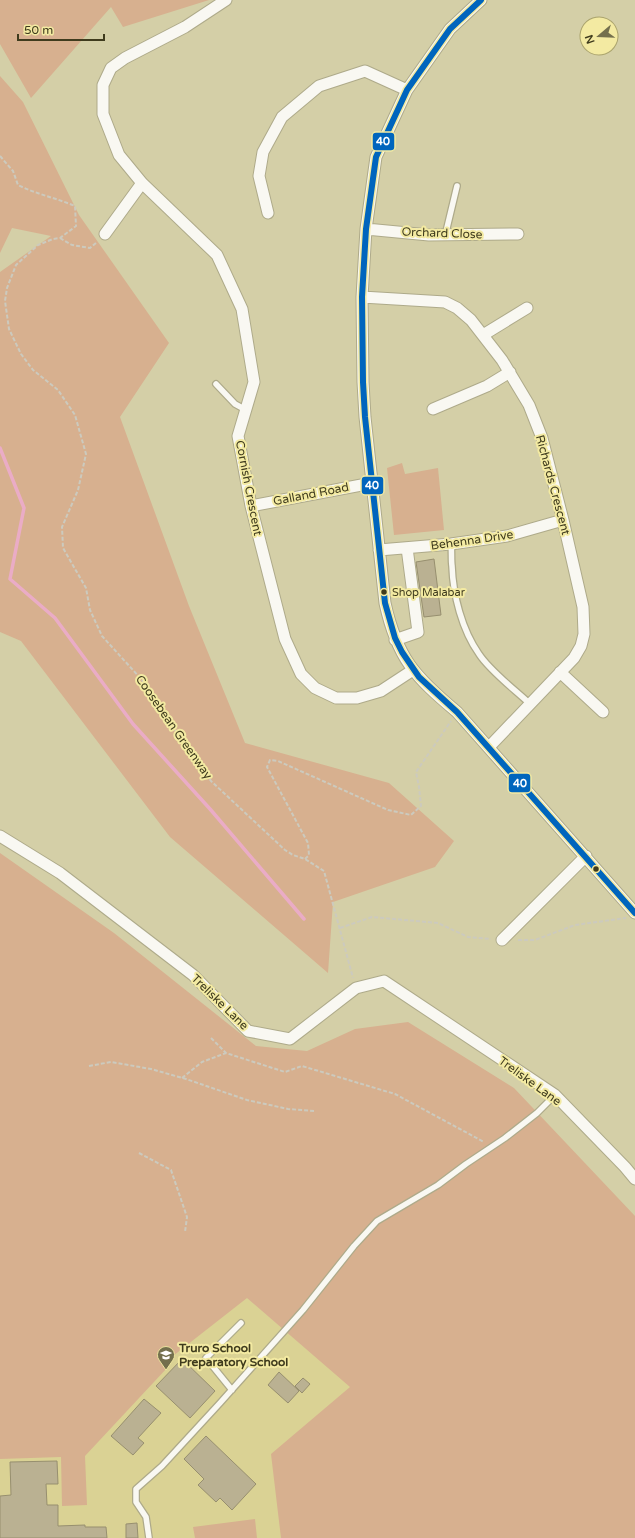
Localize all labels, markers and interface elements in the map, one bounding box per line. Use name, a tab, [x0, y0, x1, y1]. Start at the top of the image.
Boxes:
scale bar	[18, 16, 104, 42]
north arrow	[579, 16, 619, 56]
text: 50 m	[24, 23, 53, 37]
text: N	[582, 33, 598, 45]
line badge: 40	[372, 132, 395, 151]
text: 40	[376, 135, 390, 148]
street label: Orchard Close	[401, 225, 483, 241]
street label: Richards Crescent	[533, 433, 573, 537]
street label: Cornish Crescent	[233, 439, 265, 537]
line badge: 40	[361, 476, 384, 495]
text: 40	[365, 479, 379, 492]
street label: Galland Road	[272, 480, 350, 508]
street label: Behenna Drive	[430, 527, 514, 553]
place label: Shop Malabar	[392, 586, 466, 599]
marker: Shop Malabar	[379, 587, 389, 597]
street label: Coosebean Greenway	[133, 672, 216, 782]
line badge: 40	[508, 773, 531, 793]
text: 40	[513, 777, 527, 790]
unlabelled marker	[591, 864, 601, 874]
street label: Treliske Lane	[189, 971, 251, 1033]
street label: Treliske Lane	[496, 1054, 564, 1108]
place label: Truro School Preparatory School	[178, 1341, 288, 1370]
school or university icon: Truro School Preparatory School	[156, 1345, 176, 1370]

